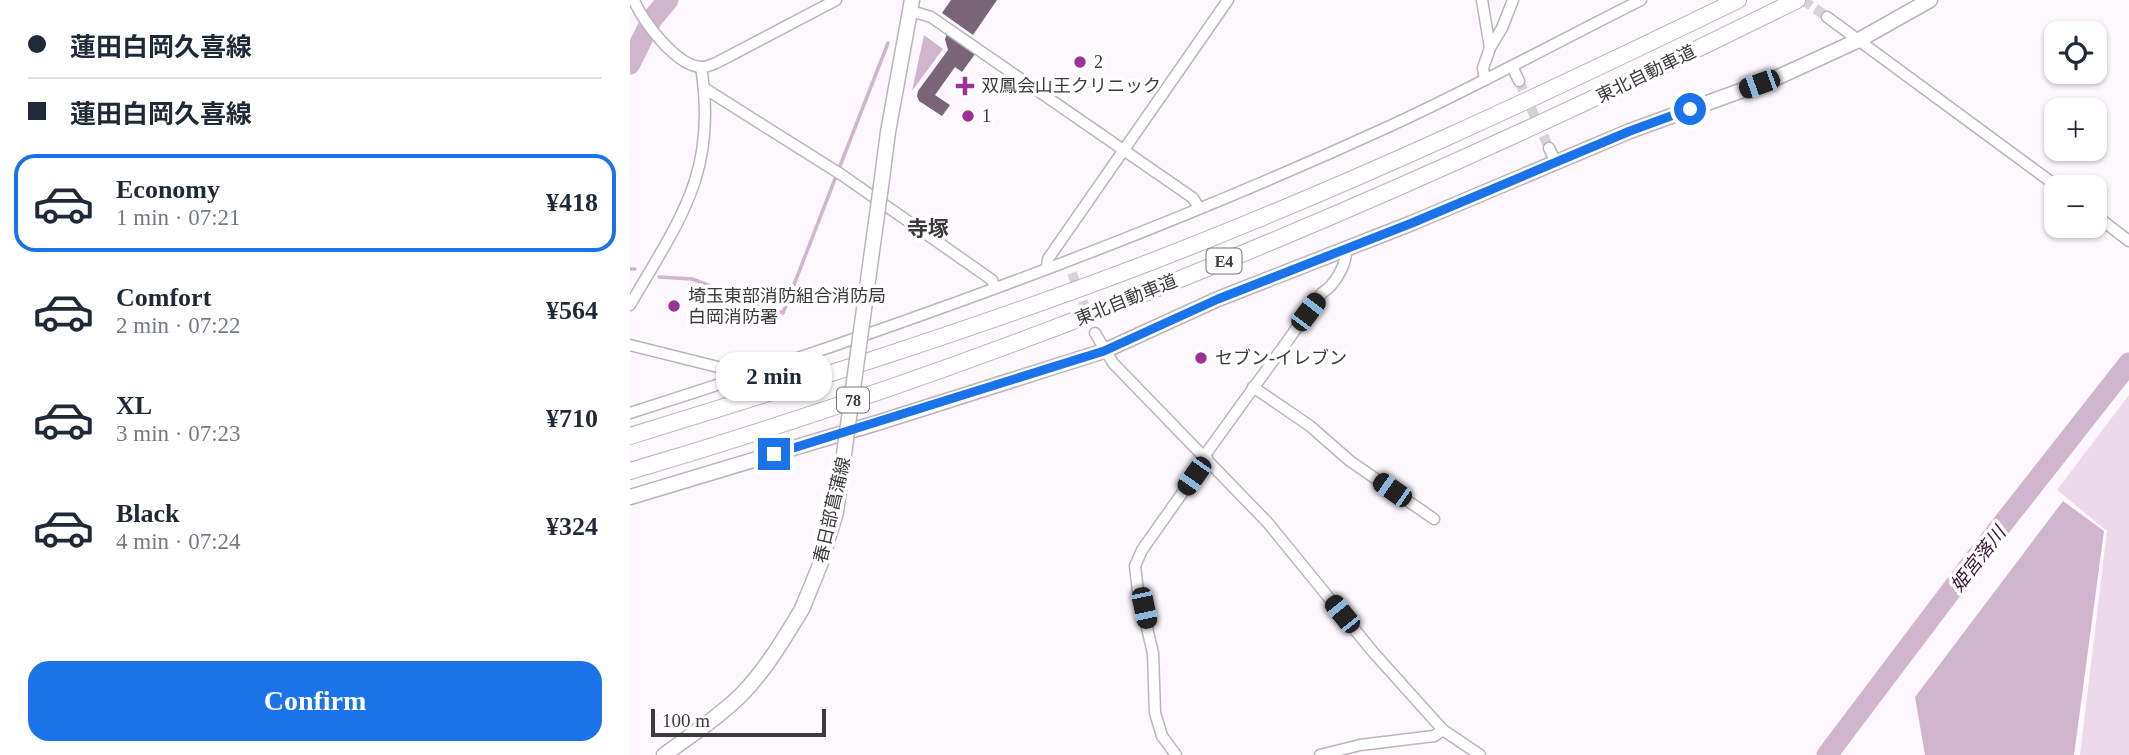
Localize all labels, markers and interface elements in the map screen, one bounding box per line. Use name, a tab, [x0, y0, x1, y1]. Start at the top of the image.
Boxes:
map controls	[2044, 21, 2107, 238]
button: locate	[2044, 21, 2107, 84]
text: 蓮田白岡久喜線	[70, 33, 252, 62]
street label: 東北自動車道	[1593, 41, 1699, 107]
place label: 2	[1094, 52, 1103, 72]
marker: 2	[1072, 54, 1088, 70]
car	[1736, 67, 1783, 101]
marker: 双鳳会山王クリニック	[955, 76, 975, 96]
place label: 双鳳会山王クリニック	[981, 76, 1161, 96]
route start	[1674, 93, 1706, 125]
button: +	[2044, 98, 2107, 161]
text: 蓮田白岡久喜線	[70, 100, 252, 129]
place label: 1	[982, 106, 991, 126]
marker: 1	[960, 108, 976, 124]
icon: car	[32, 172, 95, 235]
text: Economy	[116, 175, 220, 204]
button: −	[2044, 175, 2107, 238]
text: ¥418	[546, 188, 598, 217]
text: 1 min · 07:21	[116, 205, 241, 230]
district label: 寺塚	[907, 217, 949, 241]
road number: E4	[1206, 248, 1242, 274]
street label: 東北自動車道	[1072, 270, 1180, 330]
icon: car	[32, 280, 95, 343]
text: Comfort	[116, 283, 211, 312]
place label: 埼玉東部消防組合消防局 白岡消防署	[688, 286, 886, 327]
car	[1287, 289, 1330, 335]
text: ¥564	[546, 296, 598, 325]
marker: 埼玉東部消防組合消防局 白岡消防署	[666, 298, 682, 314]
text: 2 min · 07:22	[116, 313, 241, 338]
place label: セブン-イレブン	[1215, 348, 1347, 368]
marker: セブン-イレブン	[1193, 350, 1209, 366]
callout: 2 min	[716, 352, 832, 402]
text: 2 min	[746, 364, 802, 389]
icon: car	[32, 388, 95, 451]
road number: 78	[837, 388, 869, 412]
text: XL	[116, 391, 152, 420]
text: ¥710	[546, 404, 598, 433]
text: 3 min · 07:23	[116, 421, 241, 446]
route end	[758, 438, 790, 470]
car	[1174, 453, 1215, 499]
street label: 春日部菖蒲線	[810, 455, 854, 565]
car	[1369, 469, 1416, 511]
icon: car	[32, 496, 95, 559]
text: Black	[116, 499, 180, 528]
text: ¥324	[546, 512, 598, 541]
water label: 姫宮落川	[1946, 521, 2011, 595]
text: 4 min · 07:24	[116, 529, 241, 554]
car	[1130, 585, 1159, 631]
car	[1321, 591, 1364, 637]
button: Confirm	[28, 661, 602, 741]
scale bar	[651, 706, 826, 738]
text: 100 m	[662, 710, 710, 731]

